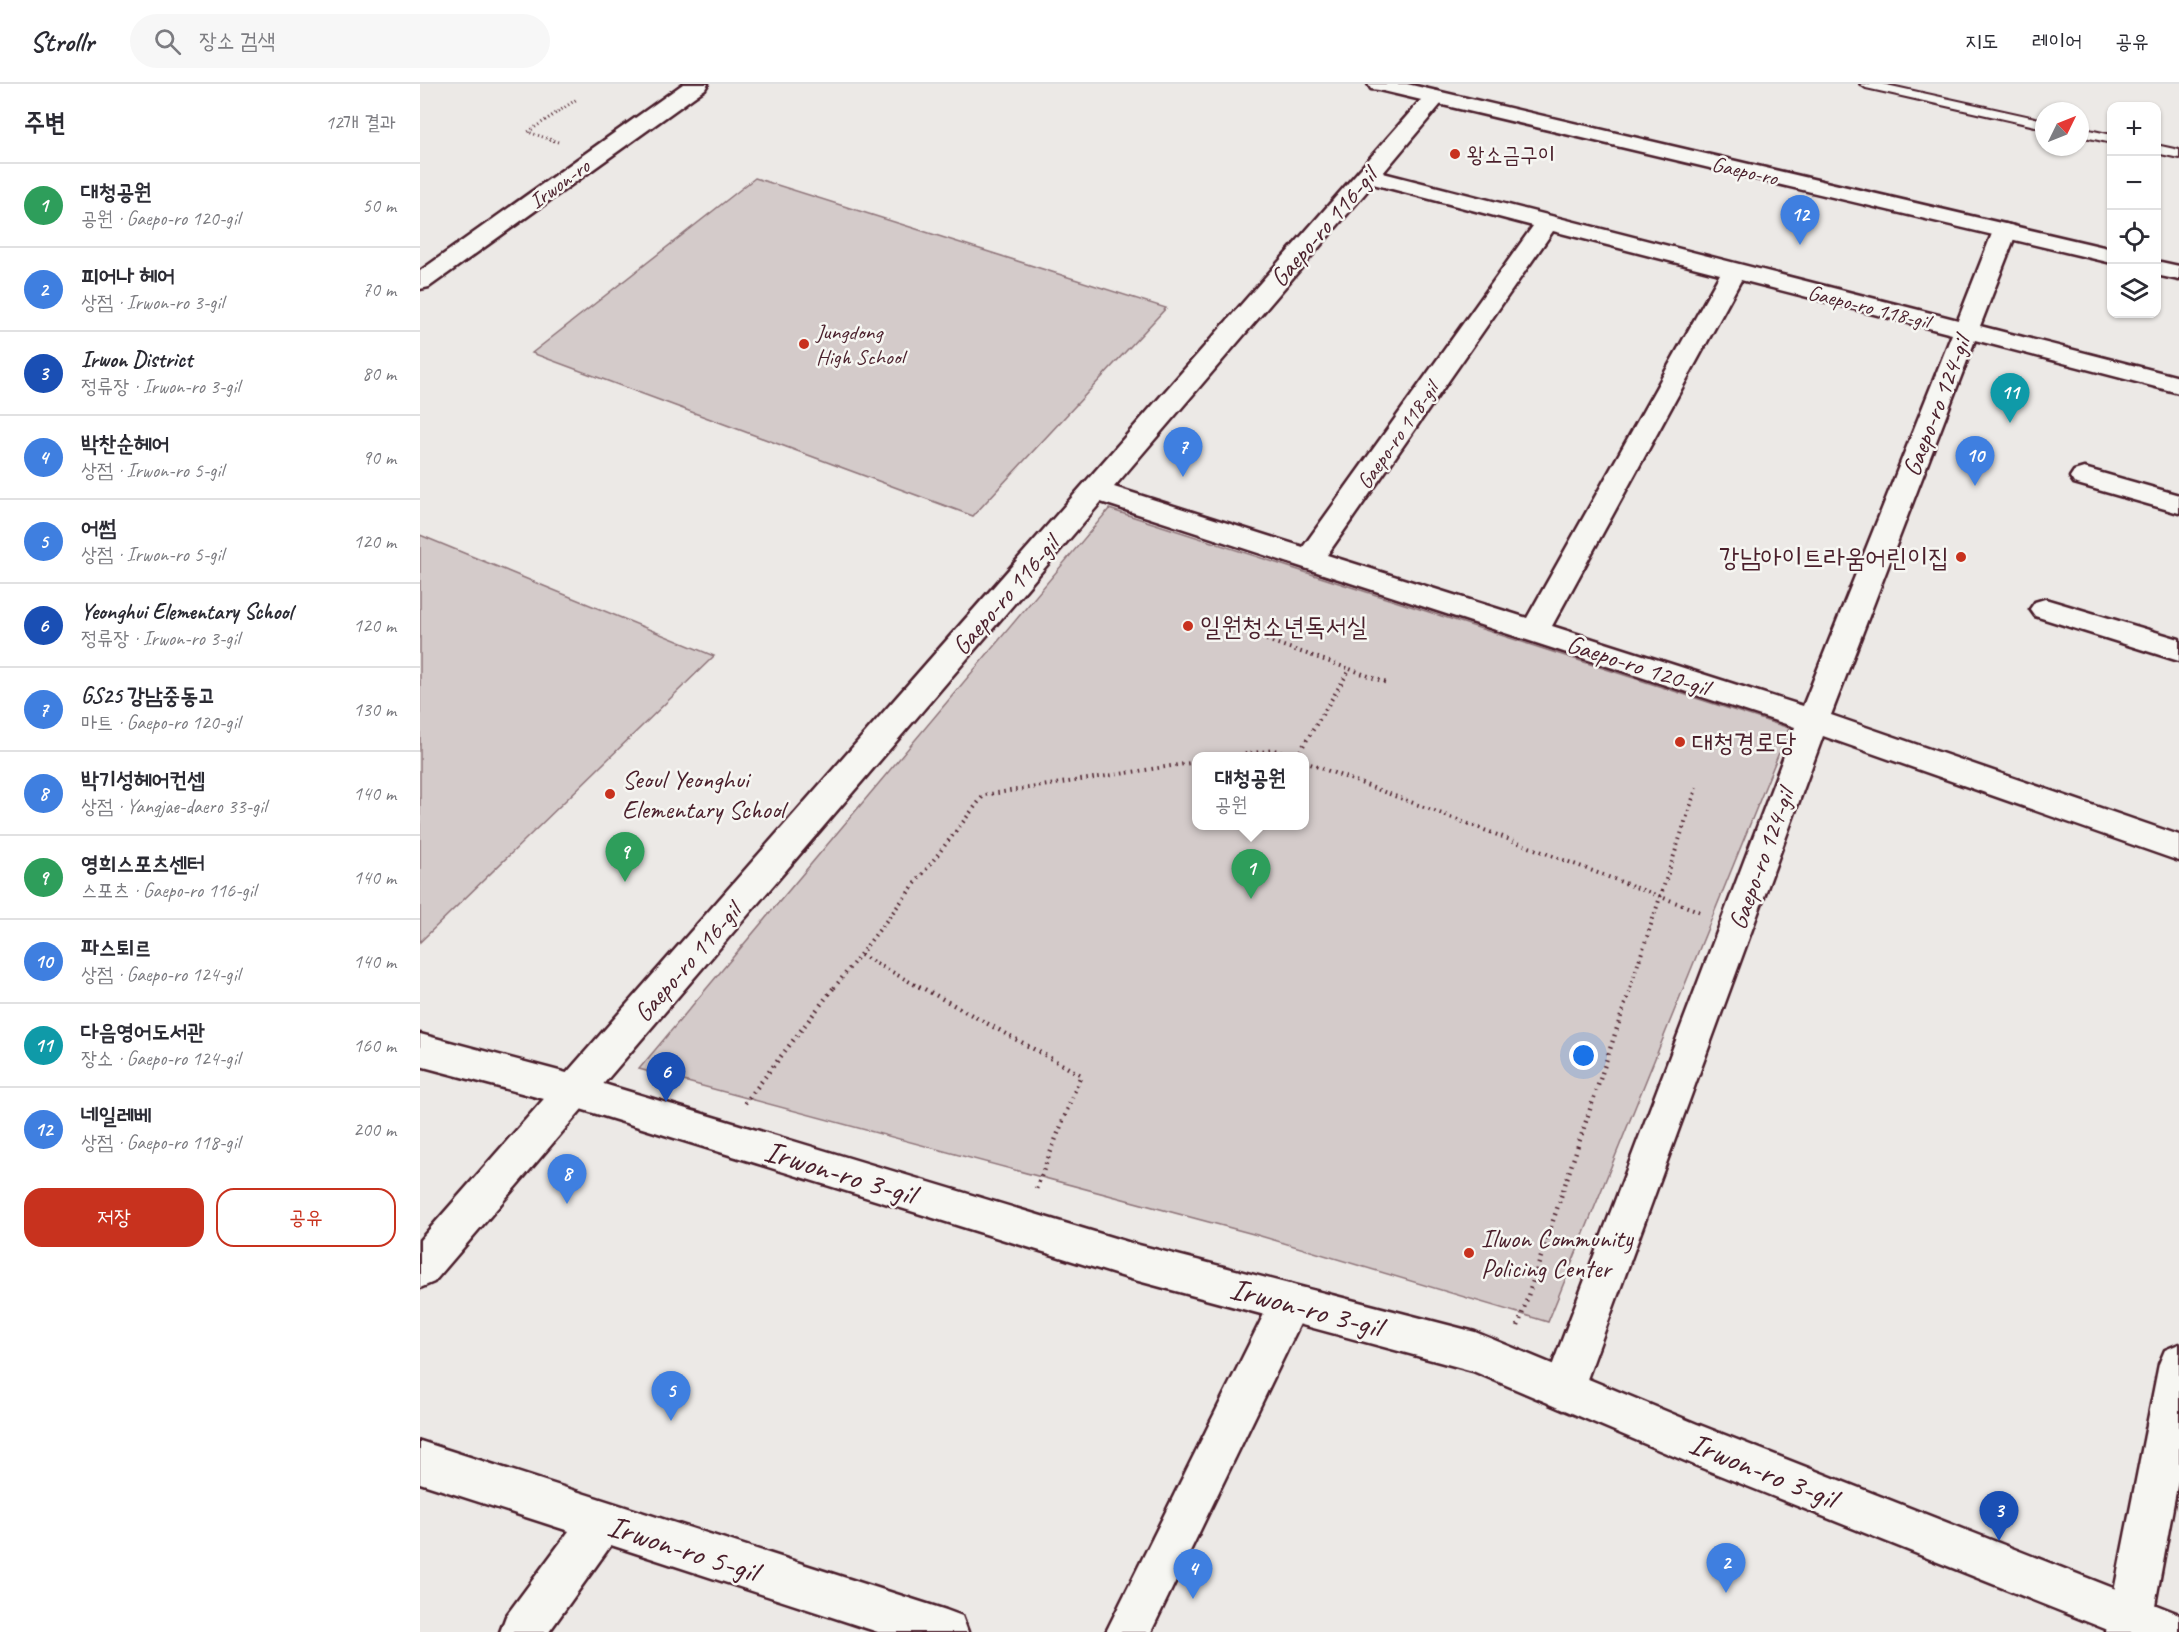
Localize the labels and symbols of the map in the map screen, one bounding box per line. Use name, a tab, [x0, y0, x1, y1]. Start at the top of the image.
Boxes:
north arrow	[2035, 102, 2089, 156]
place label: 왕소금구이	[1467, 141, 1556, 169]
marker: 왕소금구이	[1448, 147, 1462, 161]
street label: Gaepo-ro	[1709, 150, 1781, 192]
street label: Irwon-ro	[524, 152, 596, 215]
street label: Gaepo-ro 116-gil	[1263, 158, 1387, 294]
pin: 12	[1780, 196, 1820, 245]
street label: Gaepo-ro 118-gil	[1805, 278, 1937, 337]
place label: Jungdong High School	[815, 318, 908, 371]
street label: Gaepo-ro 124-gil	[1895, 327, 1980, 481]
marker: Jungdong High School	[797, 337, 811, 351]
street label: Gaepo-ro 118-gil	[1351, 373, 1447, 495]
pin: 11	[1990, 374, 2030, 423]
pin: 7	[1164, 428, 1203, 477]
pin: 10	[1956, 436, 1994, 486]
street label: Gaepo-ro 116-gil	[945, 526, 1069, 662]
place label: 강남아이트라움어린이집	[1719, 541, 1949, 574]
marker: 강남아이트라움어린이집	[1954, 550, 1968, 564]
place label: 일원청소년독서실	[1200, 610, 1367, 643]
marker: 일원청소년독서실	[1181, 619, 1195, 633]
street label: Gaepo-ro 120-gil	[1563, 627, 1717, 705]
place label: 대청경로당	[1692, 726, 1797, 759]
marker: 대청경로당	[1673, 735, 1687, 749]
place label: Seoul Yeonghui Elementary School	[622, 763, 789, 826]
street label: Gaepo-ro 124-gil	[1721, 780, 1804, 934]
marker: Seoul Yeonghui Elementary School	[603, 787, 617, 801]
pin: 9	[606, 832, 644, 882]
pin: 1	[1232, 850, 1270, 899]
street label: Gaepo-ro 116-gil	[627, 893, 751, 1029]
your location	[1569, 1041, 1598, 1070]
pin: 6	[646, 1052, 686, 1102]
street label: Irwon-ro 3-gil	[760, 1130, 925, 1216]
pin: 8	[548, 1154, 586, 1204]
place label: Ilwon Community Policing Center	[1481, 1222, 1635, 1285]
marker: Ilwon Community Policing Center	[1462, 1246, 1476, 1260]
street label: Irwon-ro 3-gil	[1226, 1268, 1392, 1349]
pin: 5	[652, 1372, 690, 1421]
street label: Irwon-ro 3-gil	[1683, 1422, 1848, 1521]
pin: 3	[1980, 1492, 2018, 1541]
street label: Irwon-ro 5-gil	[603, 1505, 768, 1594]
pin: 2	[1706, 1544, 1746, 1593]
pin: 4	[1174, 1550, 1212, 1599]

